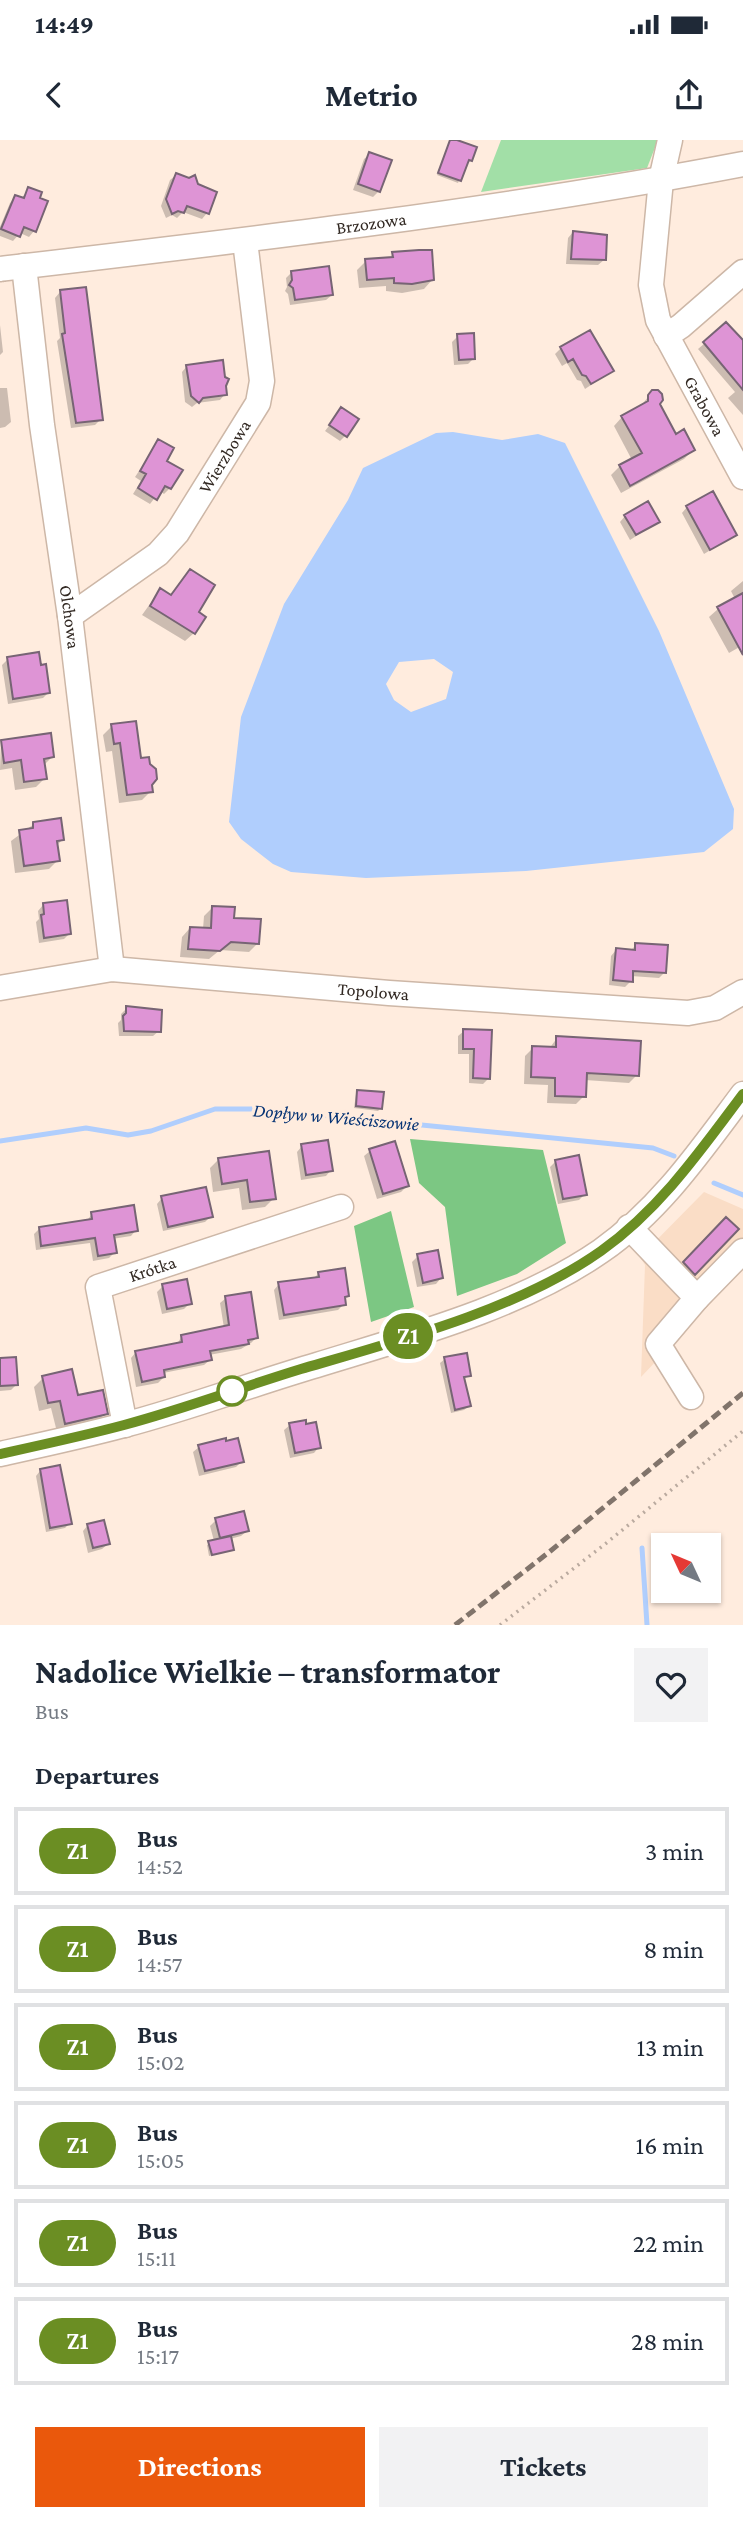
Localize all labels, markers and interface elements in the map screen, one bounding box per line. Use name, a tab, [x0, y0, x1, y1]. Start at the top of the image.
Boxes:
text: 14:49	[35, 10, 94, 39]
icon: back	[35, 76, 73, 114]
icon: share	[670, 76, 708, 114]
text: Metrio	[325, 77, 418, 113]
street label: Brzozowa	[335, 209, 408, 238]
street label: Grabowa	[680, 373, 729, 440]
street label: Wierzbowa	[194, 416, 255, 497]
street label: Olchowa	[56, 584, 84, 650]
street label: Topolowa	[337, 979, 410, 1004]
water label: Dopływ w Wieściszowie	[252, 1099, 420, 1135]
street label: Krótka	[127, 1252, 178, 1286]
line badge: Z1	[376, 1313, 440, 1359]
text: Z1	[397, 1322, 419, 1349]
unlabelled marker	[217, 1376, 247, 1406]
north arrow	[651, 1533, 721, 1603]
map controls	[651, 1533, 721, 1603]
button: heart	[634, 1648, 708, 1722]
text: Nadolice Wielkie – transformator	[35, 1653, 501, 1690]
text: Bus	[35, 1698, 69, 1724]
text: Departures	[35, 1761, 159, 1790]
text: Bus	[137, 1824, 178, 1853]
text: Z1	[67, 1837, 88, 1864]
text: 3 min	[645, 1837, 704, 1866]
text: 14:52	[137, 1853, 183, 1879]
text: Bus	[137, 1922, 178, 1951]
text: Z1	[67, 1935, 88, 1962]
text: 8 min	[643, 1935, 704, 1964]
text: 14:57	[137, 1951, 182, 1977]
text: Bus	[137, 2020, 178, 2049]
text: Z1	[67, 2033, 88, 2060]
text: 13 min	[636, 2033, 704, 2062]
text: 15:02	[137, 2049, 184, 2075]
text: Bus	[137, 2118, 178, 2147]
text: Z1	[67, 2131, 88, 2158]
text: 16 min	[636, 2131, 704, 2160]
text: 15:05	[137, 2147, 185, 2173]
text: Bus	[137, 2216, 178, 2245]
text: Z1	[67, 2229, 88, 2256]
text: 22 min	[633, 2229, 704, 2258]
text: 15:11	[137, 2245, 176, 2271]
text: Bus	[137, 2314, 178, 2343]
text: Z1	[67, 2327, 88, 2354]
text: 28 min	[631, 2327, 704, 2356]
text: 15:17	[137, 2343, 179, 2369]
button: Directions	[35, 2427, 365, 2507]
button: Tickets	[379, 2427, 708, 2507]

